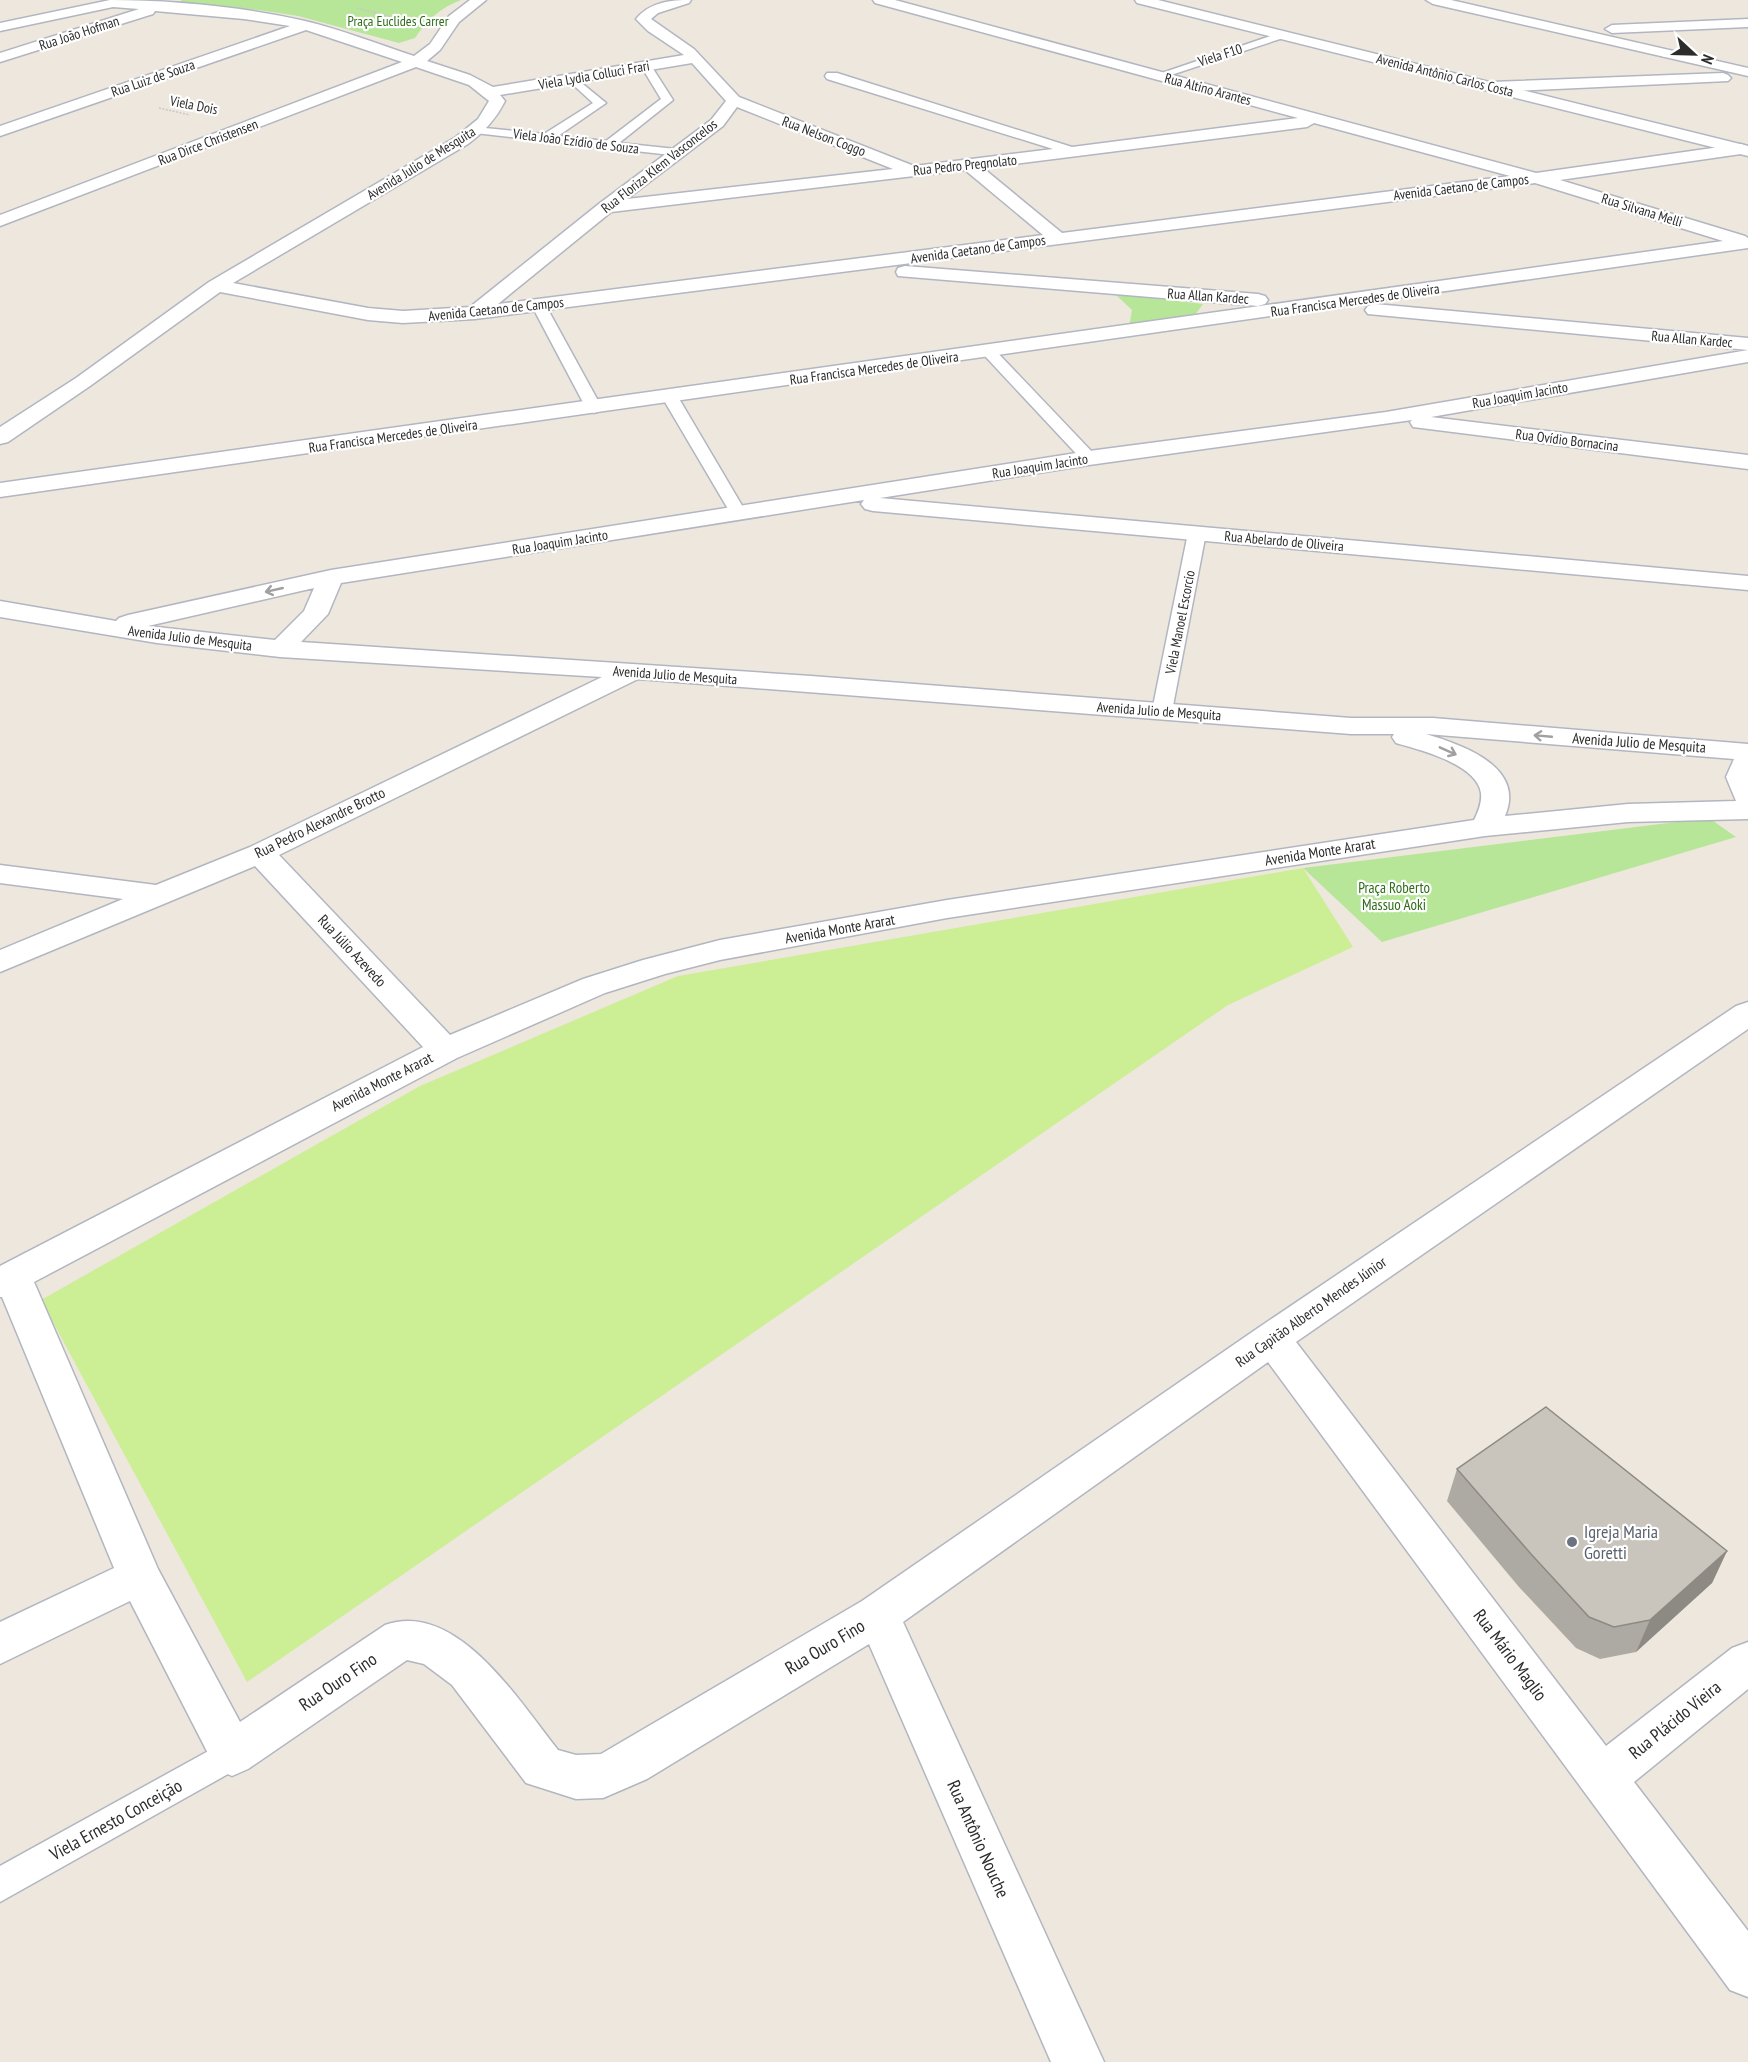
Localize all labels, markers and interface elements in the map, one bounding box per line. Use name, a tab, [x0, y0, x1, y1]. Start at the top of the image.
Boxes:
street label: Rua João Hofman	[37, 12, 121, 54]
park label: Praça Euclides Carrer	[348, 12, 449, 30]
north arrow	[1664, 24, 1724, 84]
street label: Viela F10	[1195, 39, 1244, 71]
street label: Avenida Antônio Carlos Costa	[1375, 49, 1515, 101]
text: N	[1697, 52, 1719, 67]
street label: Rua Luiz de Souza	[109, 55, 197, 101]
street label: Viela Lydia Colluci Frari	[536, 56, 651, 94]
street label: Rua Altino Arantes	[1163, 69, 1254, 109]
street label: Viela Dois	[168, 91, 220, 118]
street label: Rua Nelson Coggo	[780, 112, 868, 160]
street label: Rua Dirce Christensen	[155, 115, 261, 169]
street label: Rua Floriza Klem Vasconcelos	[597, 115, 721, 217]
street label: Avenida Julio de Mesquita	[363, 122, 479, 204]
street label: Viela João Ezídio de Souza	[511, 124, 640, 158]
street label: Rua Pedro Pregnolato	[912, 151, 1018, 179]
street label: Avenida Caetano de Campos	[1392, 170, 1530, 204]
street label: Rua Silvana Melli	[1599, 189, 1685, 231]
street label: Avenida Caetano de Campos	[909, 231, 1047, 267]
street label: Rua Francisca Mercedes de Oliveira	[1270, 279, 1440, 321]
street label: Rua Allan Kardec	[1167, 284, 1249, 308]
street label: Avenida Caetano de Campos	[427, 293, 565, 325]
street label: Rua Allan Kardec	[1651, 326, 1733, 352]
street label: Rua Francisca Mercedes de Oliveira	[789, 347, 959, 389]
street label: Rua Joaquim Jacinto	[1471, 378, 1569, 412]
street label: Rua Francisca Mercedes de Oliveira	[308, 415, 478, 457]
street label: Rua Ovídio Bornacina	[1515, 425, 1619, 455]
street label: Rua Joaquim Jacinto	[991, 450, 1089, 482]
street label: Rua Joaquim Jacinto	[511, 526, 609, 558]
street label: Rua Abelardo de Oliveira	[1224, 527, 1344, 555]
street label: Viela Manoel Escorcio	[1161, 569, 1199, 676]
one-way arrow	[265, 584, 284, 596]
street label: Avenida Julio de Mesquita	[127, 621, 253, 655]
street label: Avenida Julio de Mesquita	[612, 662, 738, 688]
street label: Avenida Julio de Mesquita	[1096, 698, 1222, 724]
street label: Avenida Julio de Mesquita	[1572, 728, 1706, 757]
one-way arrow	[1534, 730, 1554, 741]
one-way arrow	[1439, 746, 1457, 757]
street label: Rua Pedro Alexandre Brotto	[251, 783, 388, 862]
street label: Avenida Monte Ararat	[1264, 833, 1376, 870]
park label: Praça Roberto Massuo Aoki	[1358, 878, 1430, 914]
street label: Avenida Monte Ararat	[784, 909, 896, 948]
street label: Rua Júlio Azevedo	[314, 911, 391, 991]
street label: Avenida Monte Ararat	[328, 1048, 436, 1115]
street label: Rua Capitão Alberto Mendes Júnior	[1232, 1252, 1391, 1371]
place label: Igreja Maria Goretti	[1584, 1520, 1658, 1564]
marker: Igreja Maria Goretti	[1565, 1535, 1579, 1549]
street label: Rua Mário Maglio	[1468, 1604, 1552, 1705]
street label: Rua Ouro Fino	[781, 1614, 869, 1679]
street label: Rua Ouro Fino	[295, 1647, 381, 1716]
street label: Rua Plácido Vieira	[1624, 1675, 1725, 1764]
street label: Viela Ernesto Conceição	[45, 1774, 186, 1866]
street label: Rua Antônio Nouche	[942, 1776, 1015, 1901]

